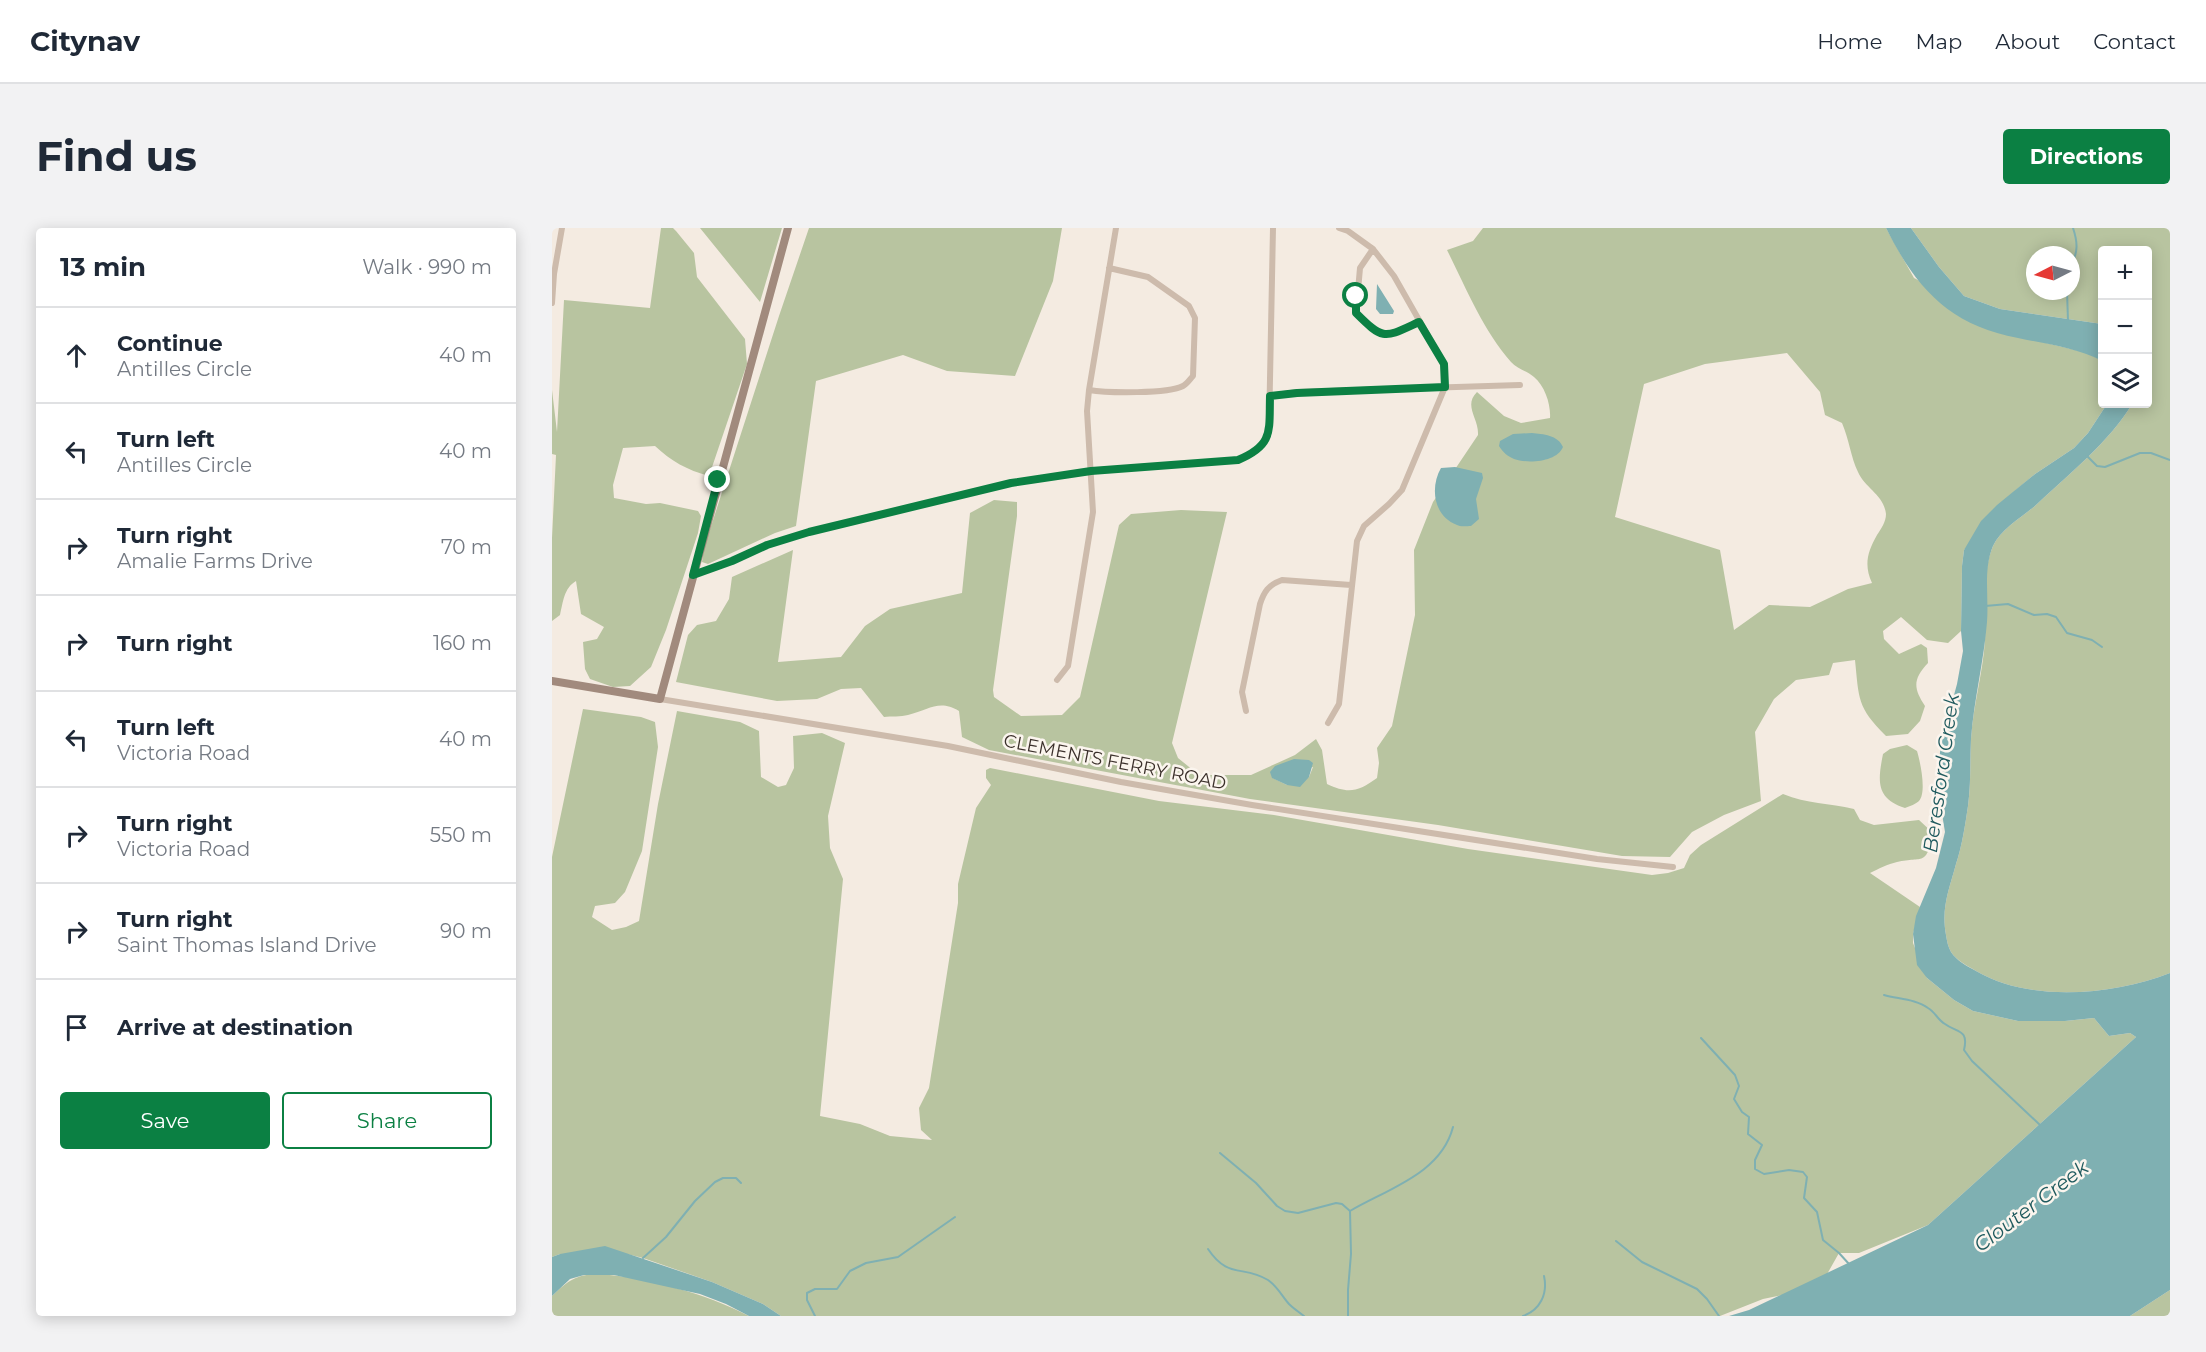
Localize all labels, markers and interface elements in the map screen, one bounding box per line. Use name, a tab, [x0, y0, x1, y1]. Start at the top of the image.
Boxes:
text: Citynav	[30, 24, 140, 58]
text: Home	[1817, 29, 1882, 54]
text: Map	[1915, 29, 1962, 54]
text: About	[1995, 29, 2060, 54]
text: Contact	[2093, 29, 2176, 54]
button: Directions	[2003, 129, 2170, 184]
text: Find us	[36, 130, 197, 182]
north arrow	[2026, 246, 2080, 300]
map controls	[2098, 246, 2152, 408]
button: +	[2098, 246, 2152, 300]
text: 13 min	[60, 251, 146, 283]
text: Walk · 990 m	[362, 255, 492, 279]
route start	[1342, 282, 1368, 308]
button: −	[2098, 300, 2152, 354]
text: Continue	[117, 330, 223, 357]
icon: ahead	[60, 339, 93, 372]
text: 40 m	[439, 343, 492, 367]
button: layers	[2098, 354, 2152, 408]
text: Antilles Circle	[117, 357, 252, 381]
text: Turn left	[117, 426, 215, 453]
icon: left	[60, 435, 93, 468]
text: 40 m	[439, 439, 492, 463]
text: Antilles Circle	[117, 453, 252, 477]
route end	[704, 466, 730, 492]
text: Turn right	[117, 522, 232, 549]
icon: right	[60, 531, 93, 564]
text: 70 m	[441, 535, 492, 559]
text: Amalie Farms Drive	[117, 549, 313, 573]
icon: right	[60, 627, 93, 660]
text: Turn right	[117, 630, 232, 657]
text: 160 m	[433, 631, 492, 655]
water label: Beresford Creek	[1918, 691, 1964, 854]
text: Turn left	[117, 714, 215, 741]
icon: left	[60, 723, 93, 756]
text: 40 m	[439, 727, 492, 751]
street label: CLEMENTS FERRY ROAD	[1002, 730, 1228, 794]
text: Victoria Road	[117, 741, 250, 765]
text: Turn right	[117, 810, 232, 837]
icon: right	[60, 819, 93, 852]
text: 550 m	[430, 823, 492, 847]
text: Victoria Road	[117, 837, 250, 861]
text: Turn right	[117, 906, 232, 933]
icon: right	[60, 915, 93, 948]
text: 90 m	[440, 919, 492, 943]
text: Saint Thomas Island Drive	[117, 933, 377, 957]
icon: arrive	[60, 1011, 93, 1044]
text: Arrive at destination	[117, 1014, 353, 1041]
button: Save	[60, 1092, 270, 1149]
button: Share	[282, 1092, 492, 1149]
water label: Clouter Creek	[1969, 1155, 2094, 1257]

